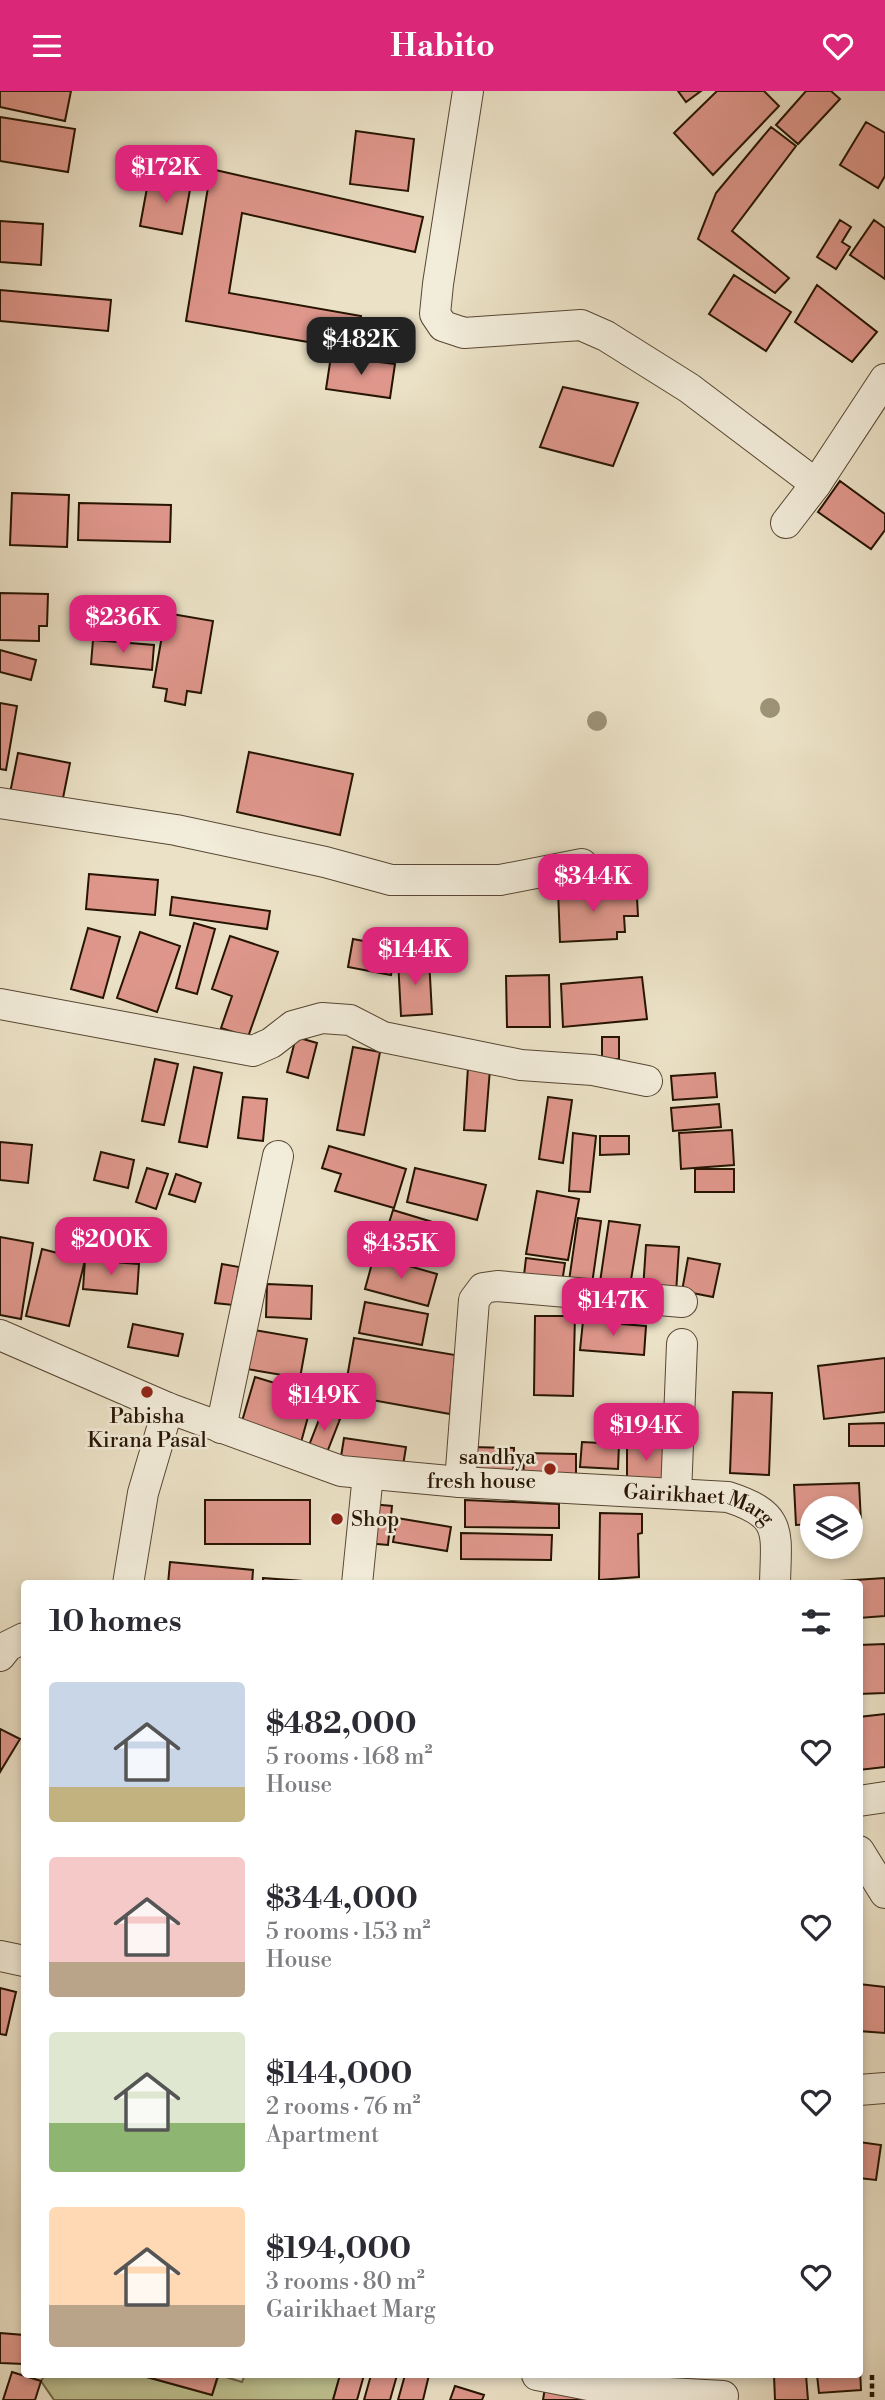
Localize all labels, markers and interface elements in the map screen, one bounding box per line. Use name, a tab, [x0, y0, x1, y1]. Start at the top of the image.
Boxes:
text: Habito	[390, 26, 495, 66]
icon: menu	[28, 27, 66, 65]
icon: heart	[819, 27, 857, 65]
pin: $172K	[117, 145, 215, 205]
text: $172K	[131, 154, 201, 182]
pin: $482K	[312, 317, 410, 377]
text: $482K	[323, 326, 399, 354]
pin: $236K	[74, 595, 172, 655]
text: $236K	[85, 604, 161, 632]
pin: $344K	[544, 855, 642, 914]
text: $344K	[554, 863, 632, 891]
pin: $144K	[366, 927, 464, 987]
text: $144K	[378, 936, 452, 964]
pin: $200K	[62, 1217, 160, 1277]
pin: $435K	[352, 1221, 450, 1281]
text: $200K	[71, 1226, 151, 1254]
text: $435K	[363, 1230, 439, 1258]
pin: $147K	[564, 1279, 662, 1338]
text: $147K	[578, 1287, 648, 1315]
pin: $149K	[275, 1373, 373, 1433]
text: $149K	[288, 1382, 360, 1410]
marker: Pabisha Kirana Pasal	[139, 1384, 155, 1400]
pin: $194K	[597, 1403, 695, 1463]
place label: Pabisha Kirana Pasal	[87, 1404, 207, 1454]
text: $194K	[610, 1412, 682, 1440]
place label: sandhya fresh house	[427, 1445, 536, 1495]
marker: sandhya fresh house	[542, 1461, 558, 1477]
street label: Gairikhaet Marg	[623, 1479, 780, 1531]
map controls	[800, 1496, 863, 1559]
button: layers	[800, 1496, 863, 1559]
place label: Shop	[351, 1507, 400, 1533]
marker: Shop	[329, 1511, 345, 1527]
text: 10 homes	[49, 1603, 182, 1641]
icon: filters	[797, 1603, 835, 1641]
text: $482,000	[266, 1705, 416, 1743]
icon: home	[105, 1710, 189, 1794]
icon: heart	[797, 1733, 835, 1771]
text: 5 rooms · 168 m²	[266, 1743, 433, 1771]
text: House	[266, 1771, 332, 1799]
text: $344,000	[266, 1880, 418, 1918]
icon: home	[105, 1885, 189, 1969]
icon: heart	[797, 1908, 835, 1946]
text: 5 rooms · 153 m²	[266, 1918, 431, 1946]
text: House	[266, 1946, 332, 1974]
text: $144,000	[266, 2055, 412, 2093]
icon: home	[105, 2060, 189, 2144]
icon: heart	[797, 2083, 835, 2121]
text: 2 rooms · 76 m²	[266, 2093, 421, 2121]
text: Apartment	[266, 2121, 379, 2149]
text: $194,000	[266, 2230, 411, 2268]
icon: home	[105, 2235, 189, 2319]
icon: heart	[797, 2258, 835, 2296]
text: 3 rooms · 80 m²	[266, 2268, 425, 2296]
text: Gairikhaet Marg	[266, 2296, 436, 2324]

